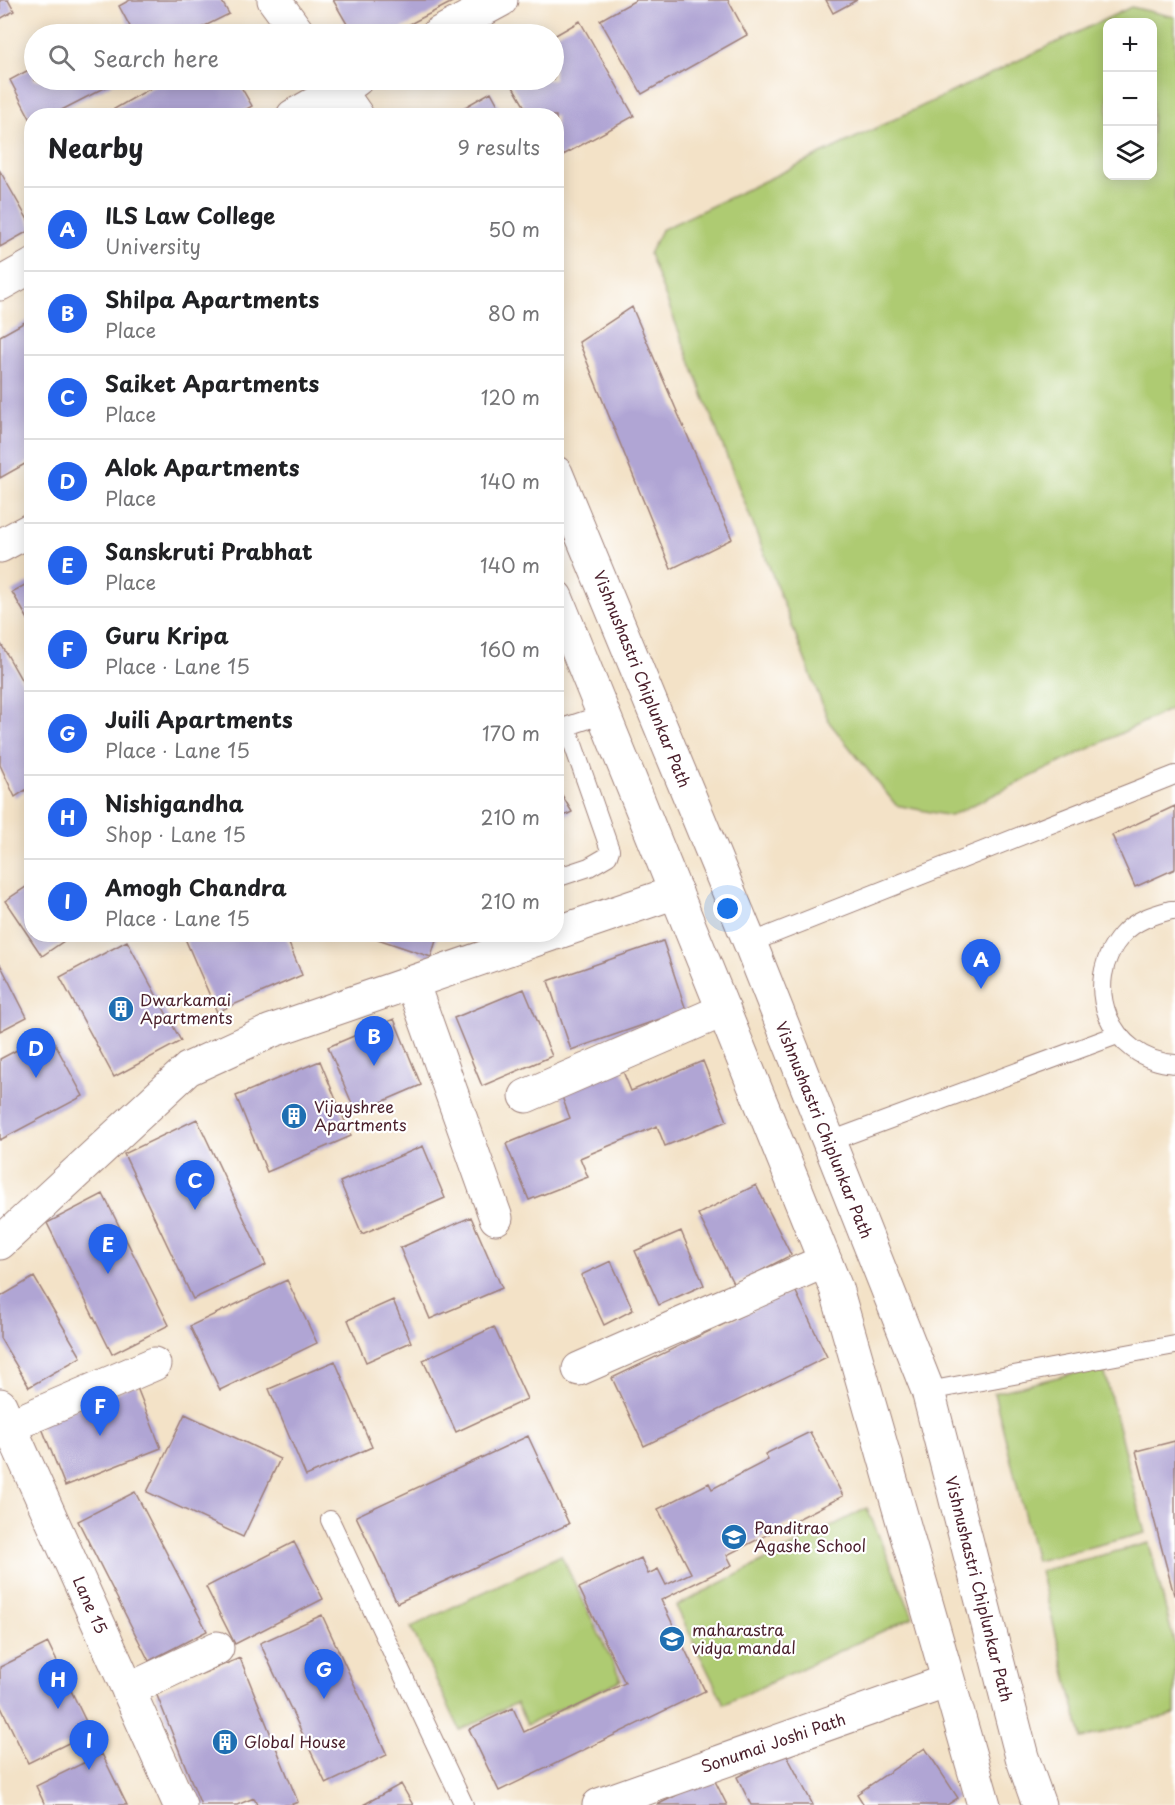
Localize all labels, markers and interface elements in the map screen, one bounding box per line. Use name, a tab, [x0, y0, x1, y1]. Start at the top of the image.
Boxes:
map controls	[1103, 18, 1157, 180]
button: +	[1103, 18, 1157, 72]
search box	[24, 24, 564, 90]
icon: search	[45, 41, 78, 74]
text: Search here	[93, 41, 219, 74]
button: −	[1103, 72, 1157, 126]
button: layers	[1103, 126, 1157, 180]
text: Nearby	[48, 128, 143, 167]
text: 9 results	[458, 132, 540, 162]
text: ILS Law College	[105, 198, 275, 231]
text: A	[60, 214, 75, 244]
text: 50 m	[488, 214, 540, 244]
text: University	[105, 231, 201, 261]
text: Shilpa Apartments	[105, 282, 319, 315]
text: B	[61, 298, 74, 328]
text: 80 m	[488, 298, 540, 328]
text: Place	[105, 315, 156, 345]
text: Saiket Apartments	[105, 366, 319, 399]
text: C	[60, 382, 75, 412]
text: 120 m	[481, 382, 540, 412]
text: Place	[105, 399, 156, 429]
text: Alok Apartments	[105, 450, 300, 483]
text: D	[60, 466, 75, 496]
text: 140 m	[480, 466, 540, 496]
text: Place	[105, 483, 156, 513]
text: Sanskruti Prabhat	[105, 534, 313, 567]
text: E	[61, 550, 74, 580]
text: 140 m	[480, 550, 540, 580]
text: Place	[105, 567, 156, 597]
street label: Vishnushastri Chiplunkar Path	[588, 567, 698, 791]
text: Guru Kripa	[105, 618, 229, 651]
text: F	[62, 634, 73, 664]
text: 160 m	[480, 634, 540, 664]
text: Place · Lane 15	[105, 651, 250, 681]
text: Juili Apartments	[105, 702, 293, 735]
text: G	[59, 718, 76, 748]
text: 170 m	[482, 718, 540, 748]
text: Place · Lane 15	[105, 735, 250, 765]
text: Nishigandha	[105, 786, 244, 819]
text: H	[60, 802, 75, 832]
text: 210 m	[481, 802, 540, 832]
text: Shop · Lane 15	[105, 819, 246, 849]
text: Amogh Chandra	[105, 870, 287, 903]
text: I	[64, 886, 71, 916]
text: 210 m	[481, 886, 540, 916]
your location	[713, 894, 742, 923]
text: Place · Lane 15	[105, 903, 250, 933]
pin: A	[962, 940, 1000, 989]
place label: Dwarkamai Apartments	[140, 987, 232, 1029]
building icon: Dwarkamai Apartments	[106, 994, 136, 1024]
pin: B	[354, 1016, 394, 1066]
street label: Vishnushastri Chiplunkar Path	[770, 1018, 880, 1242]
pin: D	[16, 1028, 56, 1078]
place label: Vijayshree Apartments	[314, 1094, 406, 1136]
building icon: Vijayshree Apartments	[279, 1101, 309, 1131]
pin: C	[176, 1160, 214, 1210]
pin: E	[88, 1224, 128, 1274]
pin: F	[80, 1386, 120, 1436]
street label: Vishnushastri Chiplunkar Path	[940, 1473, 1020, 1704]
place label: Panditrao Agashe School	[754, 1515, 866, 1557]
school or university icon: Panditrao Agashe School	[719, 1522, 749, 1552]
street label: Lane 15	[68, 1572, 114, 1637]
place label: maharastra vidya mandal	[692, 1617, 796, 1659]
school or university icon: maharastra vidya mandal	[657, 1624, 687, 1654]
pin: G	[304, 1650, 344, 1699]
pin: H	[38, 1660, 78, 1709]
street label: Sonumai Joshi Path	[697, 1706, 848, 1778]
pin: I	[70, 1720, 109, 1770]
building icon: Global House	[210, 1727, 240, 1757]
place label: Global House	[244, 1729, 346, 1753]

